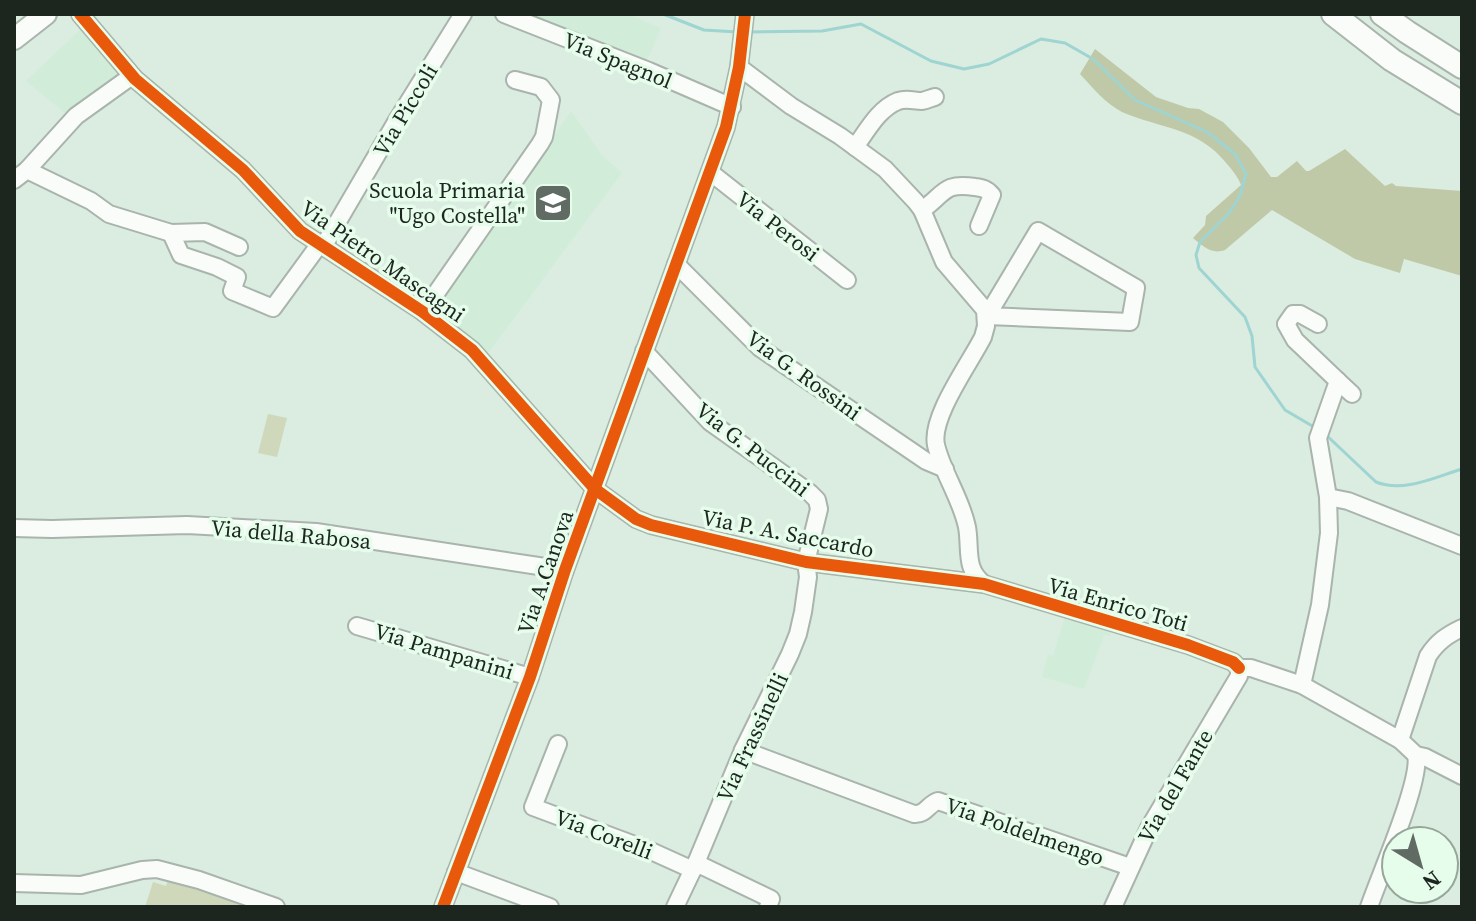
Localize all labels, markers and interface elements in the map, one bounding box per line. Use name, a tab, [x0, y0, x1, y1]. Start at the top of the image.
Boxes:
street label: Via Spagnol	[559, 25, 677, 95]
street label: Via Piccoli	[366, 58, 444, 162]
place label: Scuola Primaria "Ugo Costella"	[369, 175, 526, 230]
school or university icon: Scuola Primaria "Ugo Costella"	[532, 182, 574, 224]
street label: Via Perosi	[730, 184, 826, 268]
street label: Via Pietro Mascagni	[295, 193, 471, 329]
street label: Via G. Rossini	[740, 323, 868, 427]
street label: Via G. Puccini	[690, 395, 816, 503]
street label: Via P. A. Saccardo	[699, 502, 877, 564]
street label: Via A.Canova	[510, 505, 580, 638]
street label: Via della Rabosa	[210, 512, 373, 556]
street label: Via Enrico Toti	[1044, 570, 1192, 638]
street label: Via Pampanini	[371, 616, 517, 686]
street label: Via Frassinelli	[709, 668, 795, 806]
street label: Via del Fante	[1130, 724, 1220, 848]
street label: Via Poldelmengo	[942, 790, 1108, 872]
street label: Via Corelli	[551, 802, 657, 866]
north arrow	[1380, 825, 1460, 905]
text: N	[1417, 864, 1447, 898]

